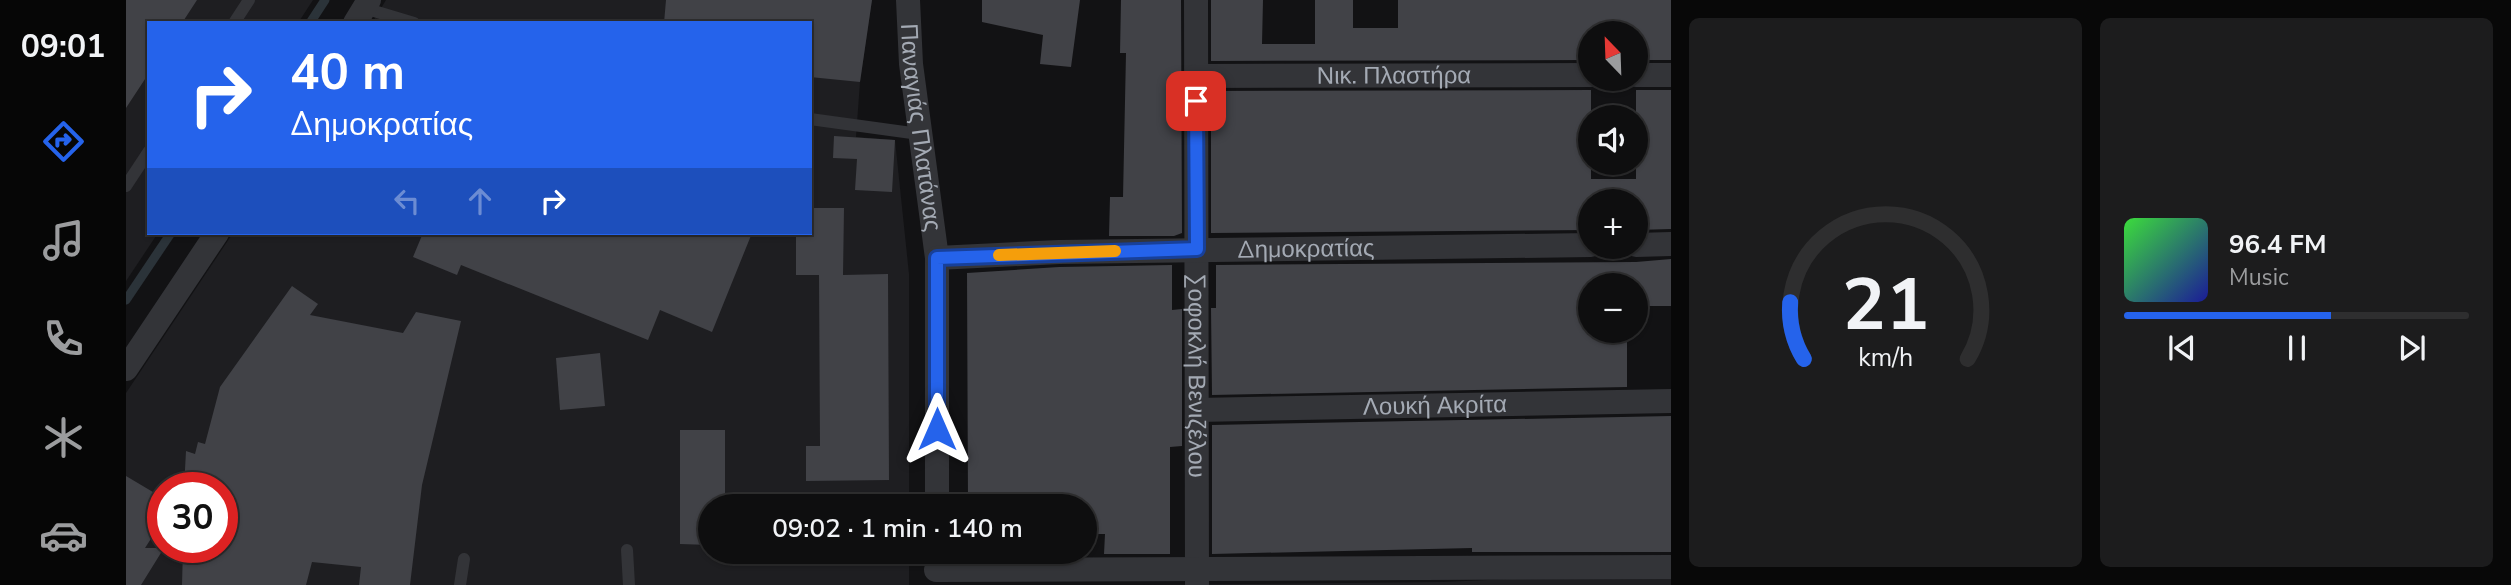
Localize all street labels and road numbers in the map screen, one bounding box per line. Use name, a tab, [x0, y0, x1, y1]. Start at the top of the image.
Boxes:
street label: Παναγιάς Πλατάνας	[893, 23, 949, 233]
street label: Νικ. Πλαστήρα	[1317, 59, 1471, 92]
street label: Δημοκρατίας	[1237, 232, 1375, 266]
street label: Σοφοκλή Βενιζέλου	[1180, 274, 1213, 478]
street label: Λουκή Ακρίτα	[1363, 388, 1507, 423]

